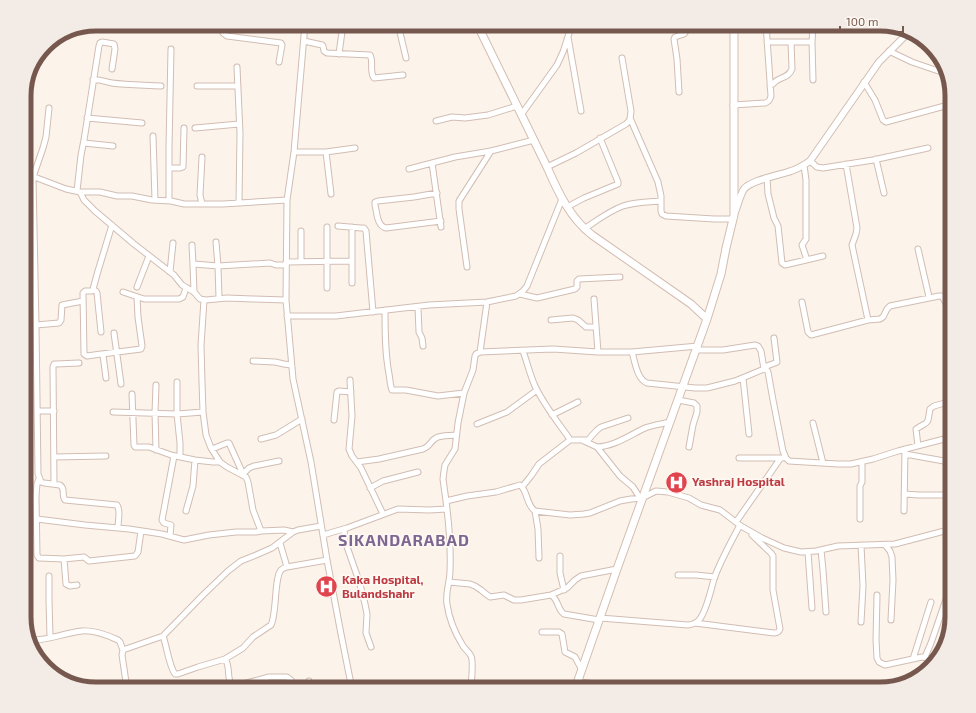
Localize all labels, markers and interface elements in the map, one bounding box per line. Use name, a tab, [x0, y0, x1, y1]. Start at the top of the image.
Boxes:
scale bar	[840, 8, 903, 34]
text: 100 m	[846, 14, 878, 28]
hospital icon: Yashraj Hospital	[663, 469, 689, 495]
place label: Yashraj Hospital	[692, 474, 785, 489]
district label: SIKANDARABAD	[338, 530, 470, 549]
place label: Kaka Hospital, Bulandshahr	[342, 572, 424, 600]
hospital icon: Kaka Hospital, Bulandshahr	[313, 574, 339, 600]

